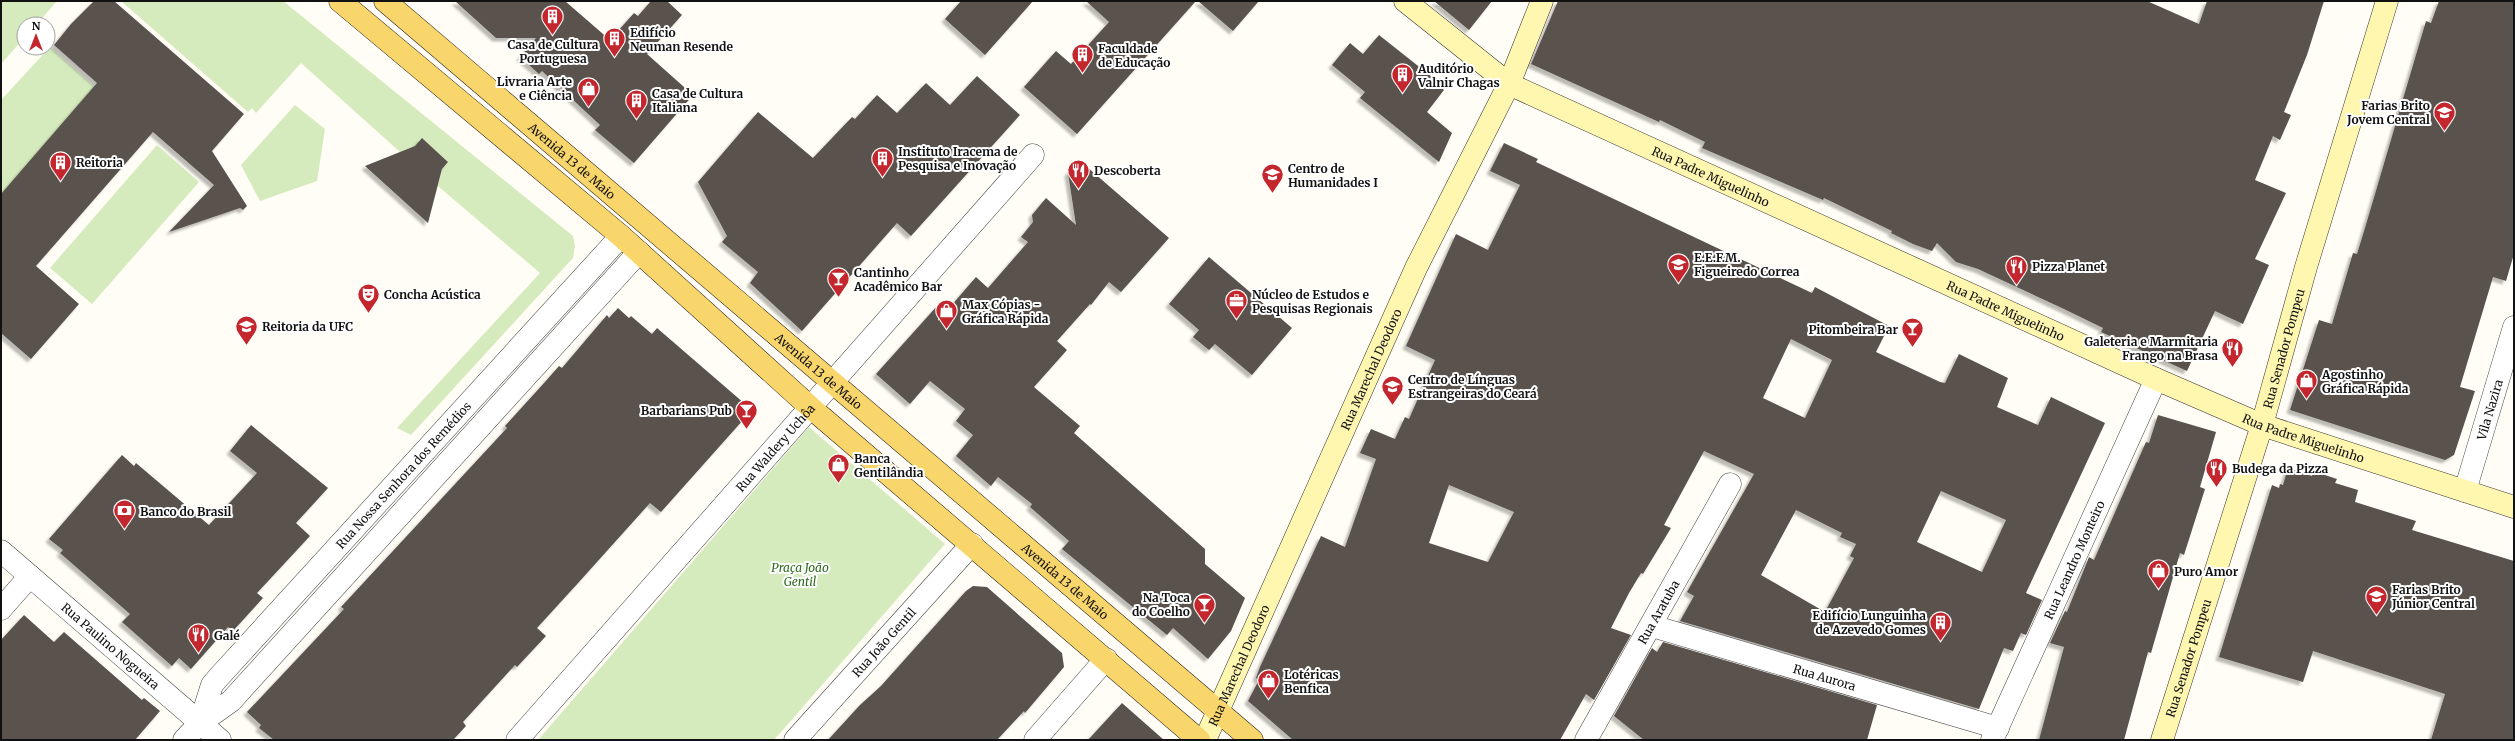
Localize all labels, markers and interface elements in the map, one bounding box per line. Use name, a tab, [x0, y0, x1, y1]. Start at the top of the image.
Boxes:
building icon: Casa de Cultura Portuguesa	[540, 4, 566, 37]
north arrow	[16, 16, 56, 56]
text: N	[32, 19, 41, 33]
place label: Edifício Neuman Resende	[630, 25, 734, 54]
building icon: Edifício Neuman Resende	[601, 26, 627, 59]
place label: Casa de Cultura Portuguesa	[507, 37, 599, 66]
place label: Faculdade de Educação	[1098, 41, 1170, 70]
building icon: Faculdade de Educação	[1069, 42, 1095, 75]
place label: Auditório Valnir Chagas	[1417, 61, 1500, 90]
building icon: Auditório Valnir Chagas	[1389, 62, 1415, 95]
place label: Livraria Arte e Ciência	[497, 74, 572, 103]
shop icon: Livraria Arte e Ciência	[575, 75, 601, 108]
place label: Casa de Cultura Italiana	[652, 86, 743, 115]
building icon: Casa de Cultura Italiana	[624, 87, 650, 120]
place label: Farias Brito Jovem Central	[2346, 98, 2430, 127]
school or university icon: Farias Brito Jovem Central	[2432, 99, 2458, 132]
street label: Avenida 13 de Maio	[525, 119, 619, 202]
street label: Rua Padre Miguelinho	[1650, 143, 1772, 209]
place label: Instituto Iracema de Pesquisa e Inovação	[898, 144, 1018, 173]
building icon: Instituto Iracema de Pesquisa e Inovação	[870, 145, 896, 178]
building icon: Reitoria	[48, 149, 74, 182]
place label: Reitoria	[76, 155, 123, 170]
restaurant icon: Descoberta	[1065, 157, 1091, 190]
place label: Centro de Humanidades I	[1288, 161, 1378, 190]
school or university icon: Centro de Humanidades I	[1260, 162, 1286, 195]
place label: Descoberta	[1094, 163, 1161, 178]
place label: E.E.F.M. Figueiredo Correa	[1694, 250, 1800, 279]
school or university icon: E.E.F.M. Figueiredo Correa	[1666, 251, 1692, 284]
restaurant icon: Pizza Planet	[2004, 253, 2030, 286]
place label: Pizza Planet	[2032, 259, 2105, 274]
place label: Cantinho Acadêmico Bar	[853, 265, 943, 294]
bar icon: Cantinho Acadêmico Bar	[825, 266, 851, 299]
street label: Rua Padre Miguelinho	[1945, 277, 2067, 344]
theatre icon: Concha Acústica	[356, 281, 382, 314]
place label: Concha Acústica	[384, 287, 481, 302]
place label: Núcleo de Estudos e Pesquisas Regionais	[1252, 287, 1373, 316]
street label: Rua Senador Pompeu	[2260, 287, 2307, 410]
office icon: Núcleo de Estudos e Pesquisas Regionais	[1223, 288, 1249, 321]
place label: Max Cópias - Gráfica Rápida	[962, 297, 1049, 326]
shop icon: Max Cópias - Gráfica Rápida	[934, 298, 960, 331]
street label: Rua Marechal Deodoro	[1337, 306, 1404, 432]
school or university icon: Reitoria da UFC	[233, 313, 259, 346]
bar icon: Pitombeira Bar	[1900, 316, 1926, 349]
place label: Reitoria da UFC	[262, 319, 353, 334]
place label: Pitombeira Bar	[1808, 322, 1898, 337]
street label: Avenida 13 de Maio	[771, 329, 865, 412]
place label: Galeteria e Marmitaria Frango na Brasa	[2084, 334, 2218, 363]
restaurant icon: Galeteria e Marmitaria Frango na Brasa	[2220, 335, 2246, 368]
place label: Agostinho Gráfica Rápida	[2321, 367, 2409, 396]
shop icon: Agostinho Gráfica Rápida	[2293, 368, 2319, 401]
place label: Centro de Línguas Estrangeiras do Ceará	[1408, 372, 1537, 401]
school or university icon: Centro de Línguas Estrangeiras do Ceará	[1379, 373, 1405, 406]
street label: Vila Nazira	[2473, 377, 2506, 443]
bar icon: Barbarians Pub	[734, 397, 760, 430]
street label: Rua Nossa Senhora dos Remédios	[333, 398, 474, 551]
street label: Rua Waldery Uchôa	[732, 400, 818, 494]
place label: Barbarians Pub	[641, 403, 732, 418]
street label: Rua Padre Miguelinho	[2240, 410, 2366, 465]
place label: Banca Gentilândia	[854, 451, 924, 480]
shop icon: Banca Gentilândia	[825, 452, 851, 485]
restaurant icon: Budega da Pizza	[2203, 455, 2229, 488]
place label: Budega da Pizza	[2232, 461, 2329, 476]
bank icon: Banco do Brasil	[112, 498, 138, 531]
street label: Rua Leandro Monteiro	[2040, 498, 2107, 621]
place label: Banco do Brasil	[140, 504, 232, 519]
street label: Avenida 13 de Maio	[1018, 539, 1112, 622]
shop icon: Puro Amor	[2146, 558, 2172, 591]
park label: Praça João Gentil	[771, 560, 829, 589]
place label: Puro Amor	[2174, 564, 2239, 579]
street label: Rua Aratuba	[1634, 577, 1682, 646]
place label: Farias Brito Júnior Central	[2391, 582, 2475, 611]
school or university icon: Farias Brito Júnior Central	[2364, 583, 2390, 616]
place label: Na Toca do Coelho	[1132, 590, 1190, 619]
bar icon: Na Toca do Coelho	[1192, 591, 1218, 624]
street label: Rua Senador Pompeu	[2162, 597, 2214, 719]
street label: Rua Paulino Nogueira	[59, 599, 163, 693]
street label: Rua Marechal Deodoro	[1205, 602, 1272, 728]
street label: Rua João Gentil	[848, 604, 919, 680]
place label: Edifício Lunguinha de Azevedo Gomes	[1812, 608, 1926, 637]
building icon: Edifício Lunguinha de Azevedo Gomes	[1928, 609, 1954, 642]
restaurant icon: Galé	[185, 622, 211, 655]
place label: Galé	[214, 628, 240, 643]
street label: Rua Aurora	[1792, 661, 1858, 693]
place label: Lotéricas Benfica	[1284, 667, 1339, 696]
shop icon: Lotéricas Benfica	[1255, 668, 1281, 701]

